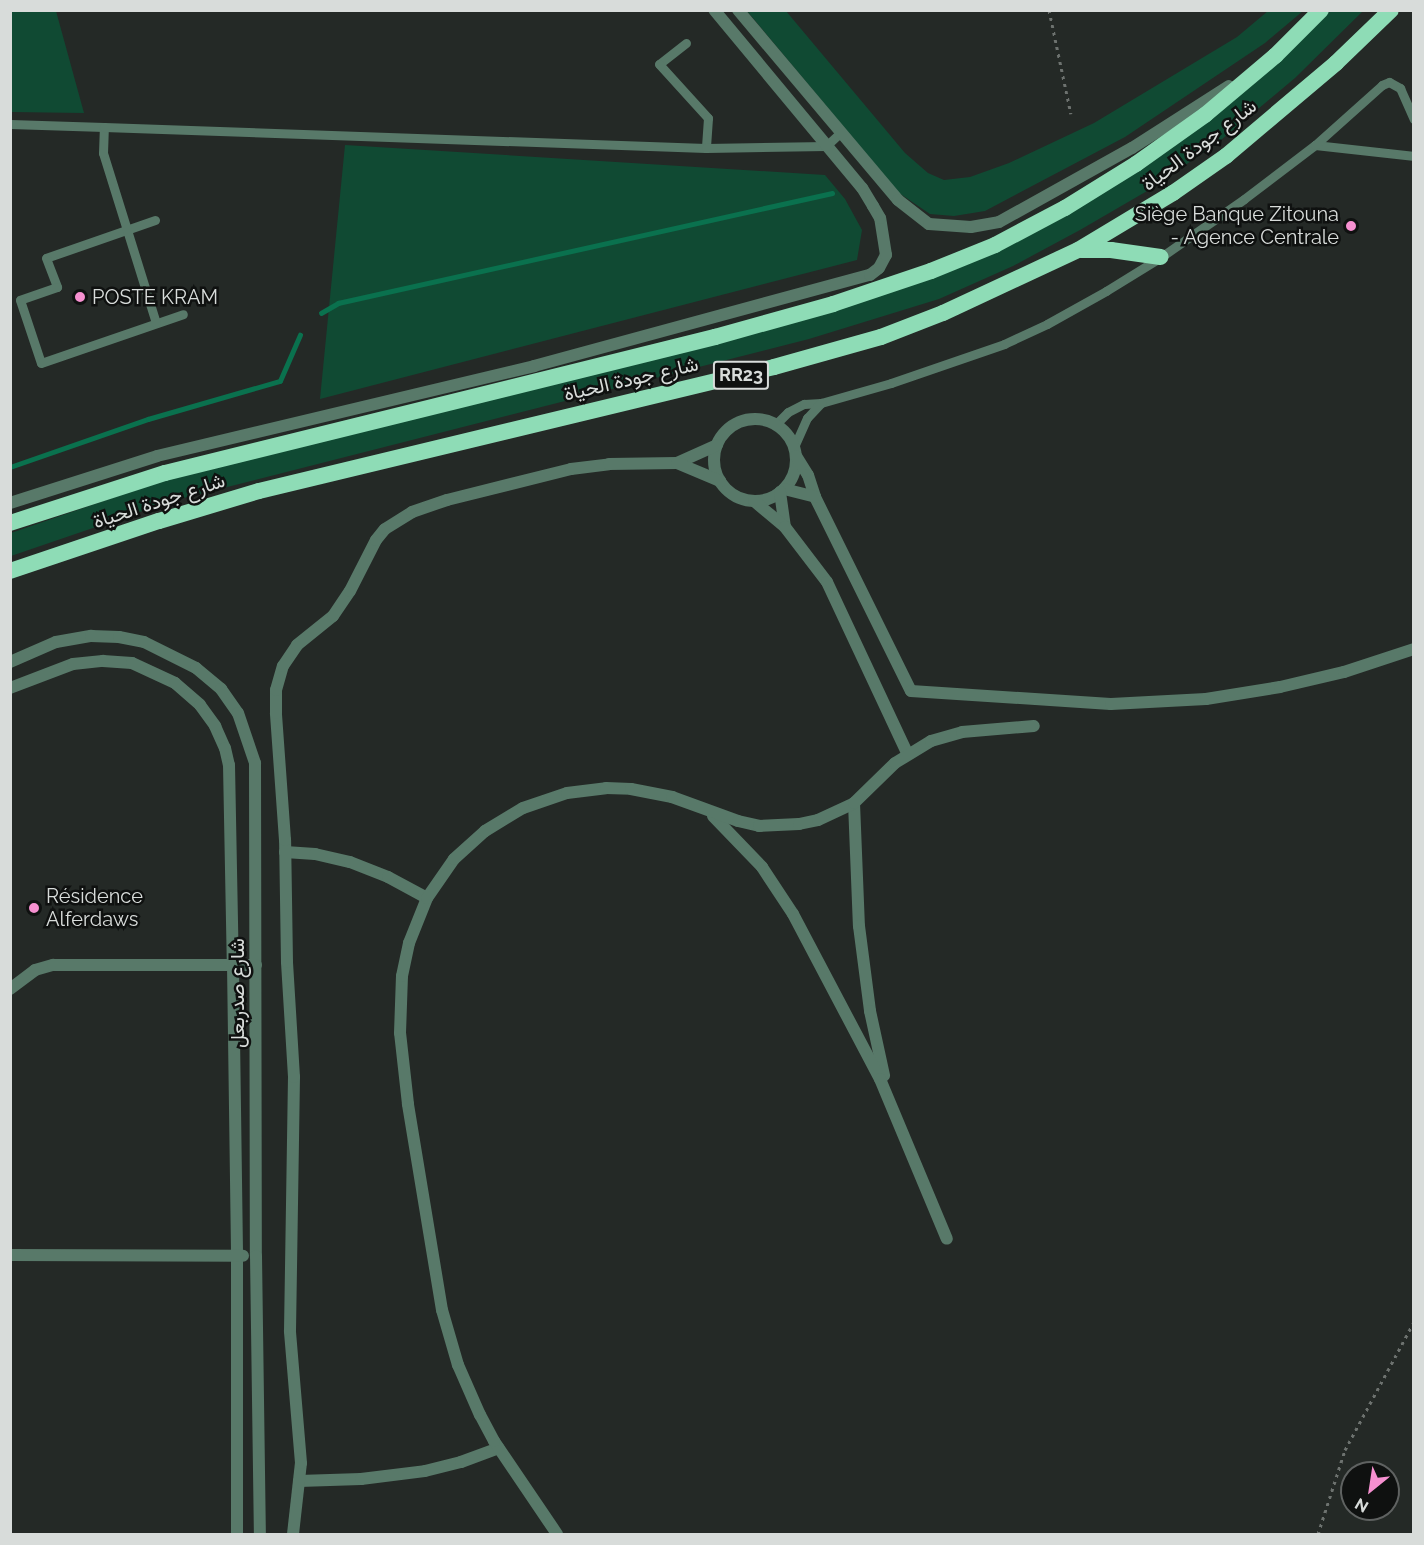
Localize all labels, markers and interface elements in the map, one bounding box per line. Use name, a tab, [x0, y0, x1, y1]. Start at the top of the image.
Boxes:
street label: شارع جودة الحياة	[1137, 94, 1261, 196]
place label: Siège Banque Zitouna - Agence Centrale	[1135, 202, 1339, 249]
marker: Siège Banque Zitouna - Agence Centrale	[1344, 219, 1358, 233]
place label: POSTE KRAM	[92, 285, 218, 309]
marker: POSTE KRAM	[73, 290, 87, 304]
street label: شارع جودة الحياة	[561, 352, 701, 406]
road number: RR23	[712, 360, 770, 390]
street label: شارع جودة الحياة	[90, 468, 228, 534]
place label: Résidence Alferdaws	[46, 885, 143, 932]
marker: Résidence Alferdaws	[27, 901, 41, 915]
street label: شارع صدربعل	[225, 938, 249, 1048]
north arrow	[1340, 1461, 1400, 1521]
text: N	[1352, 1494, 1372, 1517]

